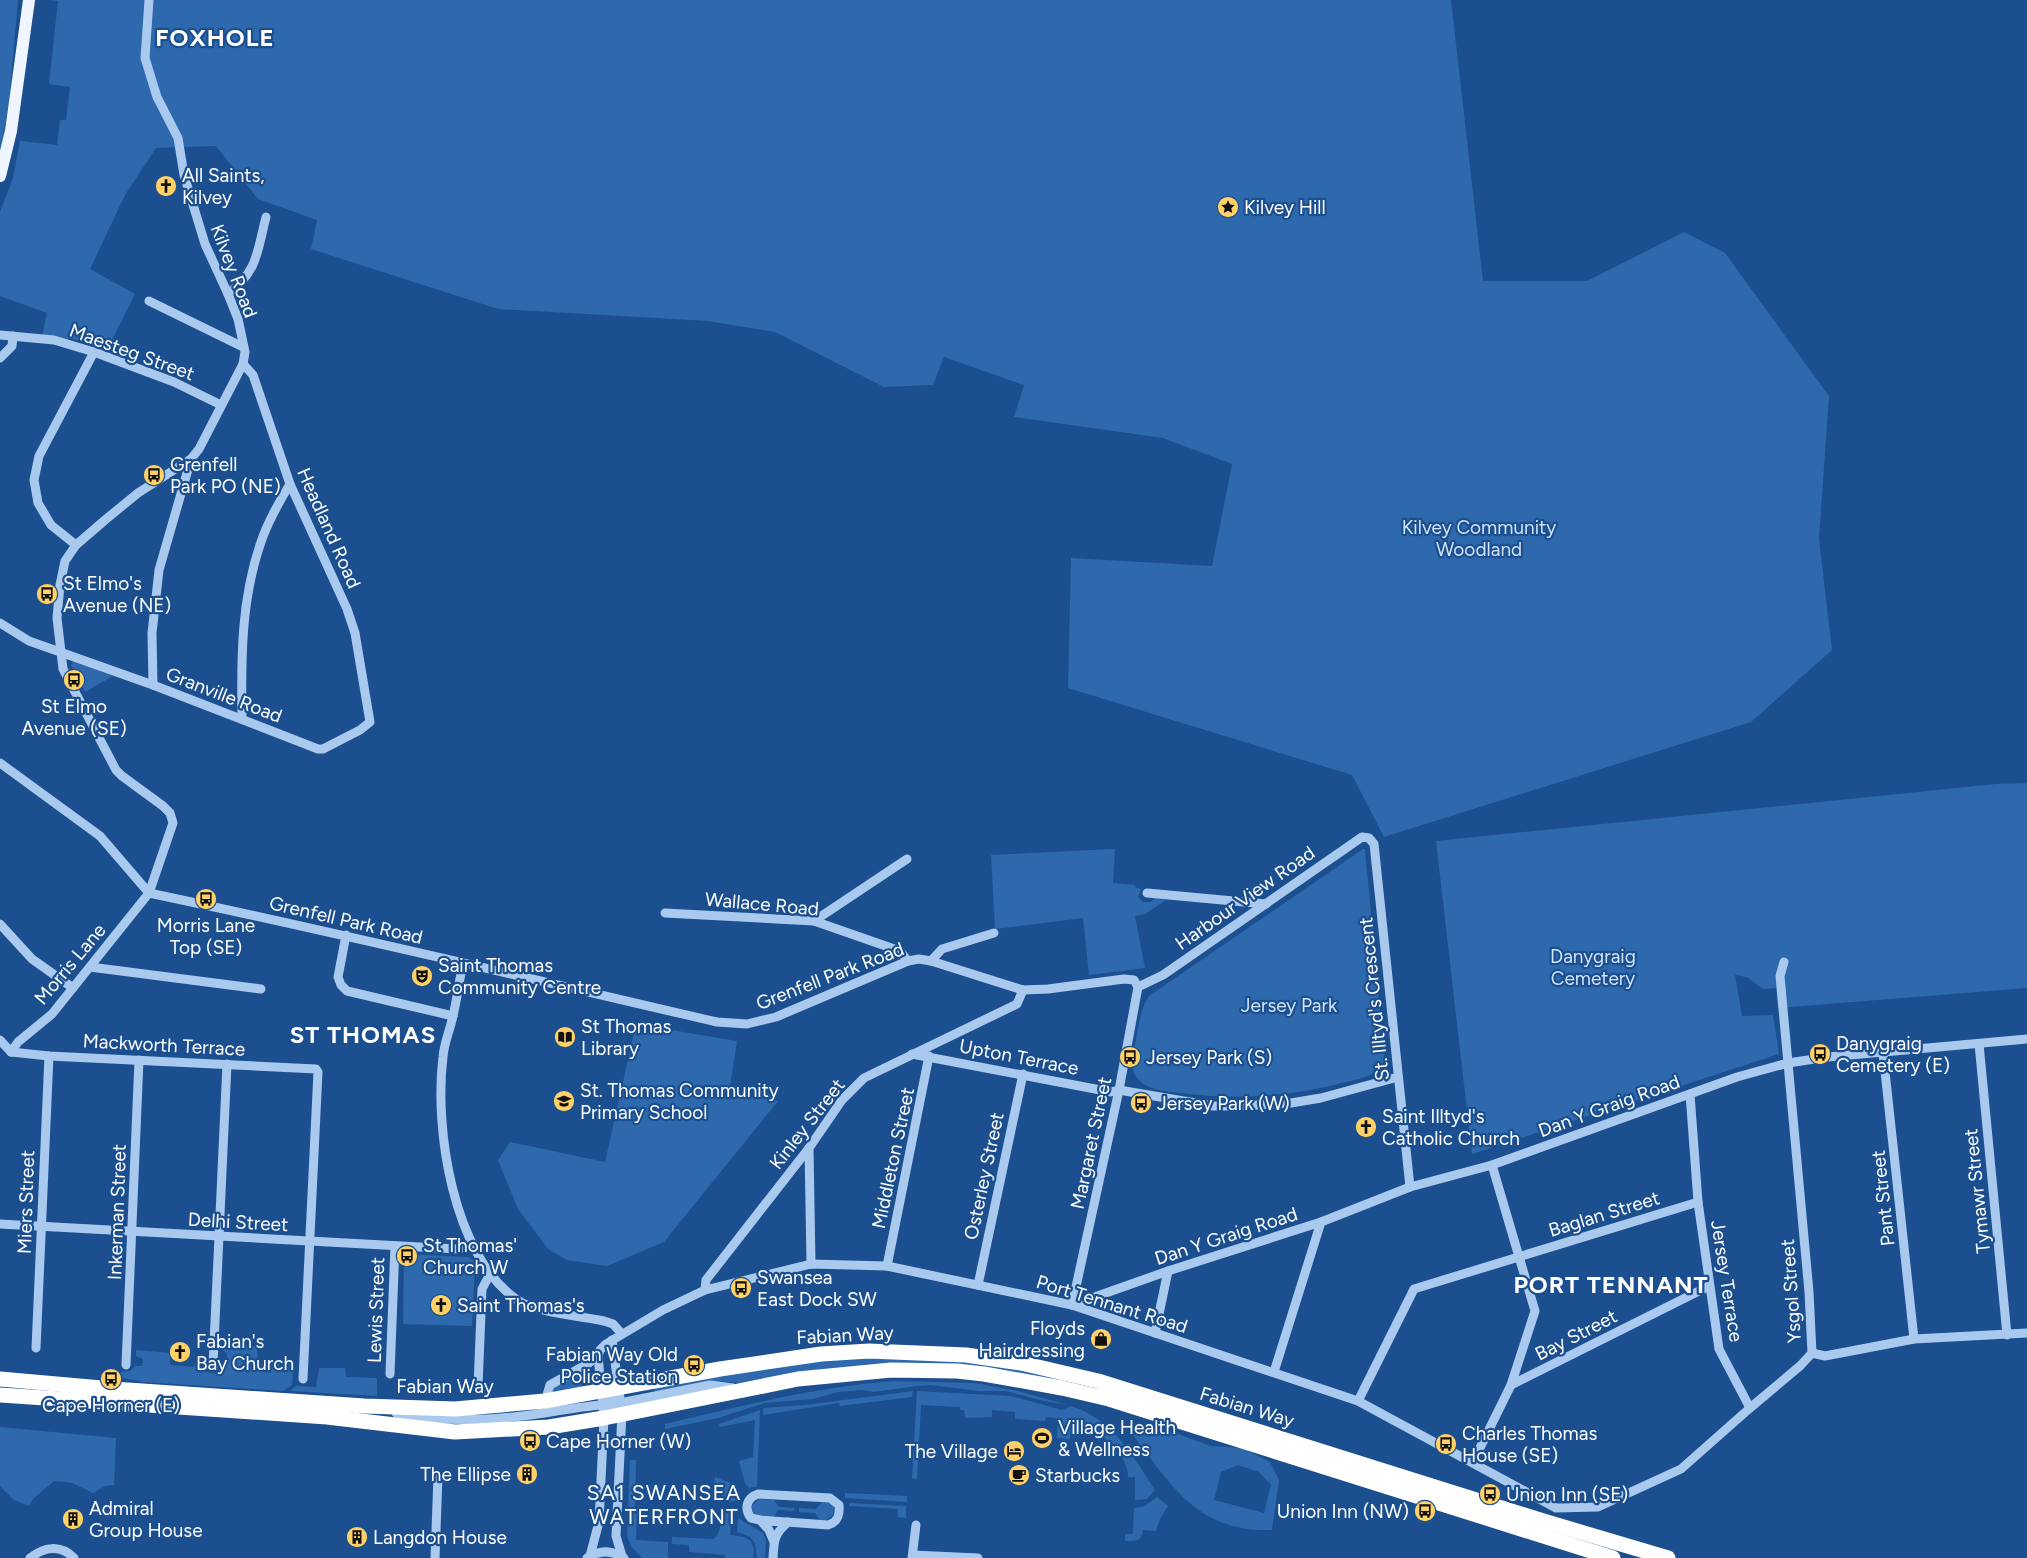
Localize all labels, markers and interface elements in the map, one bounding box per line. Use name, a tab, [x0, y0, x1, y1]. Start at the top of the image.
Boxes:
district label: FOXHOLE	[155, 23, 275, 52]
place label: All Saints, Kilvey	[182, 164, 265, 209]
church icon: All Saints, Kilvey	[154, 174, 178, 198]
place icon: Kilvey Hill	[1216, 195, 1240, 219]
place label: Kilvey Hill	[1244, 196, 1326, 219]
street label: Kilvey Road	[206, 221, 262, 321]
street label: Maesteg Street	[66, 319, 198, 385]
place label: Grenfell Park PO (NE)	[170, 453, 281, 498]
bus stop icon: Grenfell Park PO (NE)	[142, 463, 166, 487]
street label: Headland Road	[292, 464, 366, 592]
park label: Kilvey Community Woodland	[1402, 516, 1556, 561]
place label: St Elmo's Avenue (NE)	[63, 572, 171, 617]
bus stop icon: St Elmo's Avenue (NE)	[35, 582, 59, 606]
street label: Granville Road	[163, 662, 285, 728]
bus stop icon: St Elmo Avenue (SE)	[62, 668, 86, 692]
place label: St Elmo Avenue (SE)	[21, 695, 127, 740]
street label: Harbour View Road	[1171, 841, 1319, 955]
bus stop icon: Morris Lane Top (SE)	[194, 887, 218, 911]
street label: Wallace Road	[704, 888, 820, 920]
street label: Grenfell Park Road	[267, 891, 425, 949]
place label: Morris Lane Top (SE)	[157, 914, 255, 959]
street label: St. Illtyd's Crescent	[1354, 916, 1394, 1082]
street label: Morris Lane	[30, 919, 110, 1009]
street label: Grenfell Park Road	[753, 937, 907, 1015]
park label: Danygraig Cemetery	[1550, 945, 1636, 990]
place label: Saint Thomas Community Centre	[438, 954, 601, 999]
theatre icon: Saint Thomas Community Centre	[410, 964, 434, 988]
park label: Jersey Park	[1241, 994, 1338, 1017]
place label: St Thomas Library	[581, 1015, 672, 1060]
district label: ST THOMAS	[290, 1020, 436, 1049]
library icon: St Thomas Library	[553, 1025, 577, 1049]
street label: Mackworth Terrace	[82, 1029, 246, 1061]
place label: Danygraig Cemetery (E)	[1836, 1032, 1950, 1077]
street label: Upton Terrace	[957, 1034, 1081, 1080]
bus stop icon: Danygraig Cemetery (E)	[1808, 1042, 1832, 1066]
bus stop icon: Jersey Park (S)	[1118, 1045, 1142, 1069]
place label: Jersey Park (S)	[1146, 1046, 1272, 1069]
street label: Dan Y Graig Road	[1535, 1070, 1683, 1142]
street label: Kinley Street	[764, 1074, 850, 1174]
street label: Margaret Street	[1066, 1075, 1116, 1211]
place label: St. Thomas Community Primary School	[580, 1079, 779, 1124]
street label: Middleton Street	[867, 1085, 919, 1231]
school or university icon: St. Thomas Community Primary School	[552, 1089, 576, 1113]
bus stop icon: Jersey Park (W)	[1129, 1091, 1153, 1115]
place label: Jersey Park (W)	[1157, 1092, 1290, 1115]
place label: Saint Illtyd's Catholic Church	[1382, 1105, 1520, 1150]
street label: Osterley Street	[959, 1110, 1009, 1242]
church icon: Saint Illtyd's Catholic Church	[1354, 1115, 1378, 1139]
street label: Tymawr Street	[1959, 1128, 1995, 1254]
street label: Inkerman Street	[103, 1144, 131, 1280]
street label: Pant Street	[1867, 1149, 1899, 1247]
street label: Miers Street	[13, 1150, 39, 1254]
street label: Baglan Street	[1546, 1186, 1662, 1242]
street label: Dan Y Graig Road	[1152, 1202, 1300, 1270]
street label: Delhi Street	[187, 1208, 289, 1236]
street label: Jersey Terrace	[1706, 1218, 1748, 1344]
place label: St Thomas' Church W	[423, 1234, 517, 1279]
street label: Ysgol Street	[1776, 1238, 1806, 1344]
bus stop icon: St Thomas' Church W	[395, 1244, 419, 1268]
street label: Lewis Street	[363, 1257, 389, 1363]
place label: Swansea East Dock SW	[757, 1266, 878, 1311]
street label: Port Tennant Road	[1034, 1270, 1190, 1338]
district label: PORT TENNANT	[1513, 1270, 1709, 1299]
bus stop icon: Swansea East Dock SW	[729, 1276, 753, 1300]
church icon: Saint Thomas's	[429, 1293, 453, 1317]
place label: Saint Thomas's	[457, 1294, 585, 1317]
street label: Bay Street	[1531, 1305, 1621, 1365]
place label: Floyds Hairdressing	[978, 1317, 1085, 1362]
street label: Fabian Way	[796, 1321, 894, 1349]
shop icon: Floyds Hairdressing	[1089, 1327, 1113, 1351]
place label: Fabian's Bay Church	[196, 1330, 294, 1375]
church icon: Fabian's Bay Church	[168, 1340, 192, 1364]
place label: Fabian Way Old Police Station	[546, 1343, 678, 1388]
bus stop icon: Fabian Way Old Police Station	[682, 1353, 706, 1377]
bus stop icon: Cape Horner (E)	[99, 1367, 123, 1391]
street label: Fabian Way	[396, 1375, 494, 1398]
street label: Fabian Way	[1197, 1382, 1297, 1432]
place label: Cape Horner (E)	[42, 1394, 180, 1417]
place label: Village Health & Wellness	[1058, 1416, 1176, 1461]
place label: Charles Thomas House (SE)	[1462, 1422, 1597, 1467]
sports icon: Village Health & Wellness	[1030, 1426, 1054, 1450]
bus stop icon: Cape Horner (W)	[518, 1429, 542, 1453]
place label: Cape Horner (W)	[546, 1430, 691, 1453]
bus stop icon: Charles Thomas House (SE)	[1434, 1432, 1458, 1456]
hotel icon: The Village	[1002, 1439, 1026, 1463]
place label: The Village	[905, 1440, 998, 1463]
building icon: The Ellipse	[515, 1462, 539, 1486]
place label: The Ellipse	[420, 1463, 511, 1486]
cafe icon: Starbucks	[1007, 1463, 1031, 1487]
place label: Starbucks	[1035, 1464, 1120, 1487]
district label: SA1 SWANSEA WATERFRONT	[587, 1480, 741, 1529]
bus stop icon: Union Inn (SE)	[1478, 1482, 1502, 1506]
place label: Union Inn (SE)	[1506, 1483, 1628, 1506]
place label: Admiral Group House	[89, 1497, 203, 1542]
bus stop icon: Union Inn (NW)	[1413, 1499, 1437, 1523]
place label: Union Inn (NW)	[1277, 1500, 1409, 1523]
building icon: Admiral Group House	[61, 1507, 85, 1531]
building icon: Langdon House	[345, 1525, 369, 1549]
place label: Langdon House	[373, 1526, 507, 1549]

